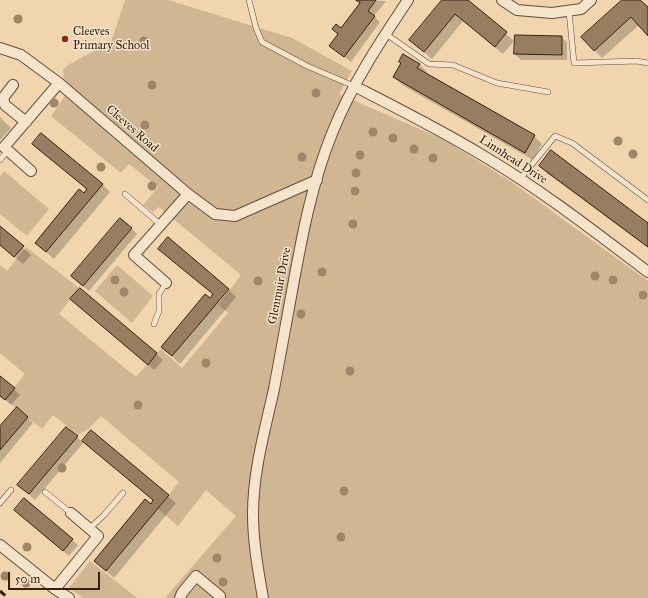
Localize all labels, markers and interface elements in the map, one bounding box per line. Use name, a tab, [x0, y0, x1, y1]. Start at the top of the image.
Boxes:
place label: Cleeves Primary School	[73, 25, 150, 53]
marker: Cleeves Primary School	[60, 34, 70, 44]
street label: Cleeves Road	[103, 102, 161, 156]
street label: Linnhead Drive	[476, 133, 550, 187]
street label: Glenmuir Drive	[265, 246, 295, 326]
scale bar	[10, 564, 102, 590]
text: 50 m	[15, 572, 40, 586]

